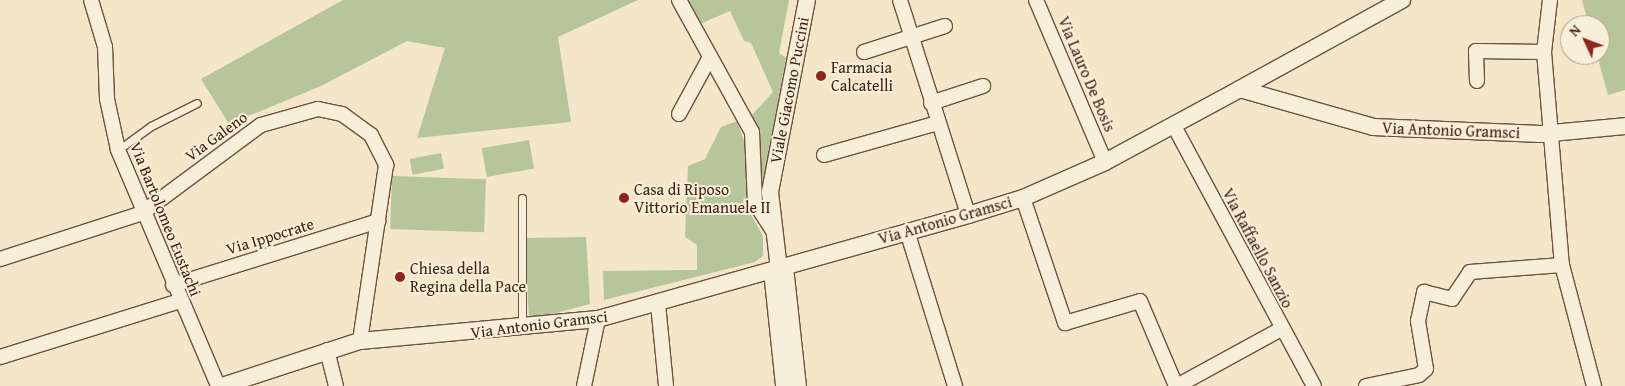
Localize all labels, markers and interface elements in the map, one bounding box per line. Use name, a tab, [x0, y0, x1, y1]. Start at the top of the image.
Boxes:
street label: Via Lauro De Bosis	[1054, 14, 1120, 134]
street label: Viale Giacomo Puccini	[765, 15, 813, 165]
north arrow	[1560, 15, 1610, 65]
text: N	[1564, 20, 1585, 41]
place label: Farmacia Calcatelli	[831, 57, 893, 95]
marker: Farmacia Calcatelli	[815, 70, 827, 82]
street label: Via Galeno	[181, 107, 251, 165]
street label: Via Antonio Gramsci	[1382, 118, 1520, 142]
street label: Via Bartolomeo Eustachi	[126, 139, 206, 299]
place label: Casa di Riposo Vittorio Emanuele II	[634, 179, 770, 217]
street label: Via Raffaello Sanzio	[1218, 185, 1298, 311]
marker: Casa di Riposo Vittorio Emanuele II	[618, 192, 630, 204]
street label: Via Antonio Gramsci	[876, 192, 1014, 248]
street label: Via Ippocrate	[224, 214, 316, 258]
place label: Chiesa della Regina della Pace	[410, 258, 526, 296]
marker: Chiesa della Regina della Pace	[394, 271, 406, 283]
street label: Via Antonio Gramsci	[469, 306, 609, 342]

